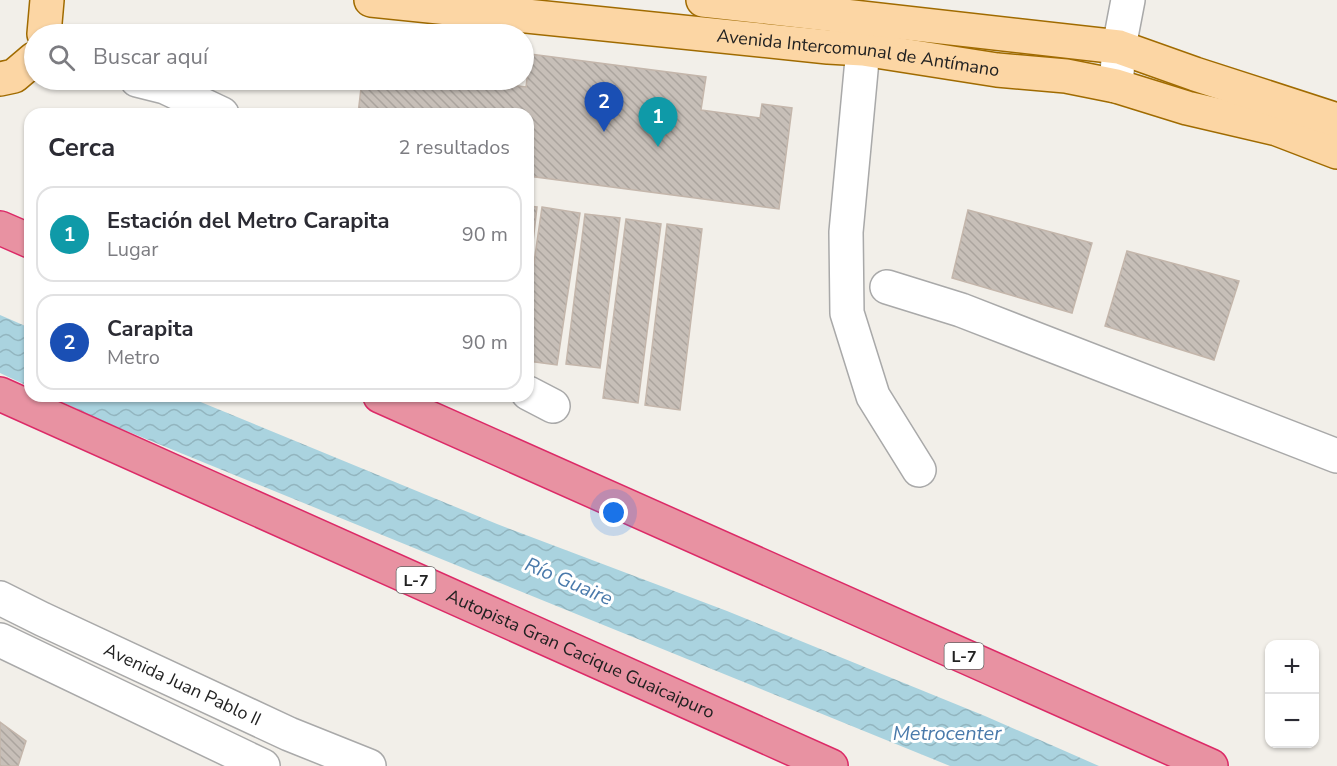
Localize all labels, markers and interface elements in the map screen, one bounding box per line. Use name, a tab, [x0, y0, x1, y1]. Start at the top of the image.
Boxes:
search box	[24, 24, 534, 90]
street label: Avenida Intercomunal de Antímano	[716, 24, 1001, 82]
icon: search	[45, 41, 78, 74]
text: Buscar aquí	[93, 42, 208, 72]
pin: 2	[584, 82, 624, 132]
pin: 1	[638, 98, 678, 147]
text: Cerca	[48, 130, 115, 165]
text: 2 resultados	[399, 134, 510, 161]
text: Estación del Metro Carapita	[107, 206, 390, 236]
text: 1	[64, 221, 76, 248]
text: 90 m	[462, 221, 508, 248]
text: Lugar	[107, 236, 158, 263]
text: Carapita	[107, 314, 193, 344]
text: 2	[64, 329, 76, 356]
text: 90 m	[462, 329, 508, 356]
text: Metro	[107, 344, 160, 371]
your location	[599, 498, 628, 527]
water label: Río Guaire	[521, 551, 617, 612]
road number: L-7	[396, 567, 436, 593]
street label: Autopista Gran Cacique Guaicaipuro	[442, 583, 719, 724]
street label: Avenida Juan Pablo II	[100, 637, 265, 731]
map controls	[1265, 640, 1319, 748]
button: +	[1265, 640, 1319, 694]
road number: L-7	[944, 643, 984, 669]
button: −	[1265, 694, 1319, 748]
water label: Metrocenter	[893, 720, 1002, 747]

